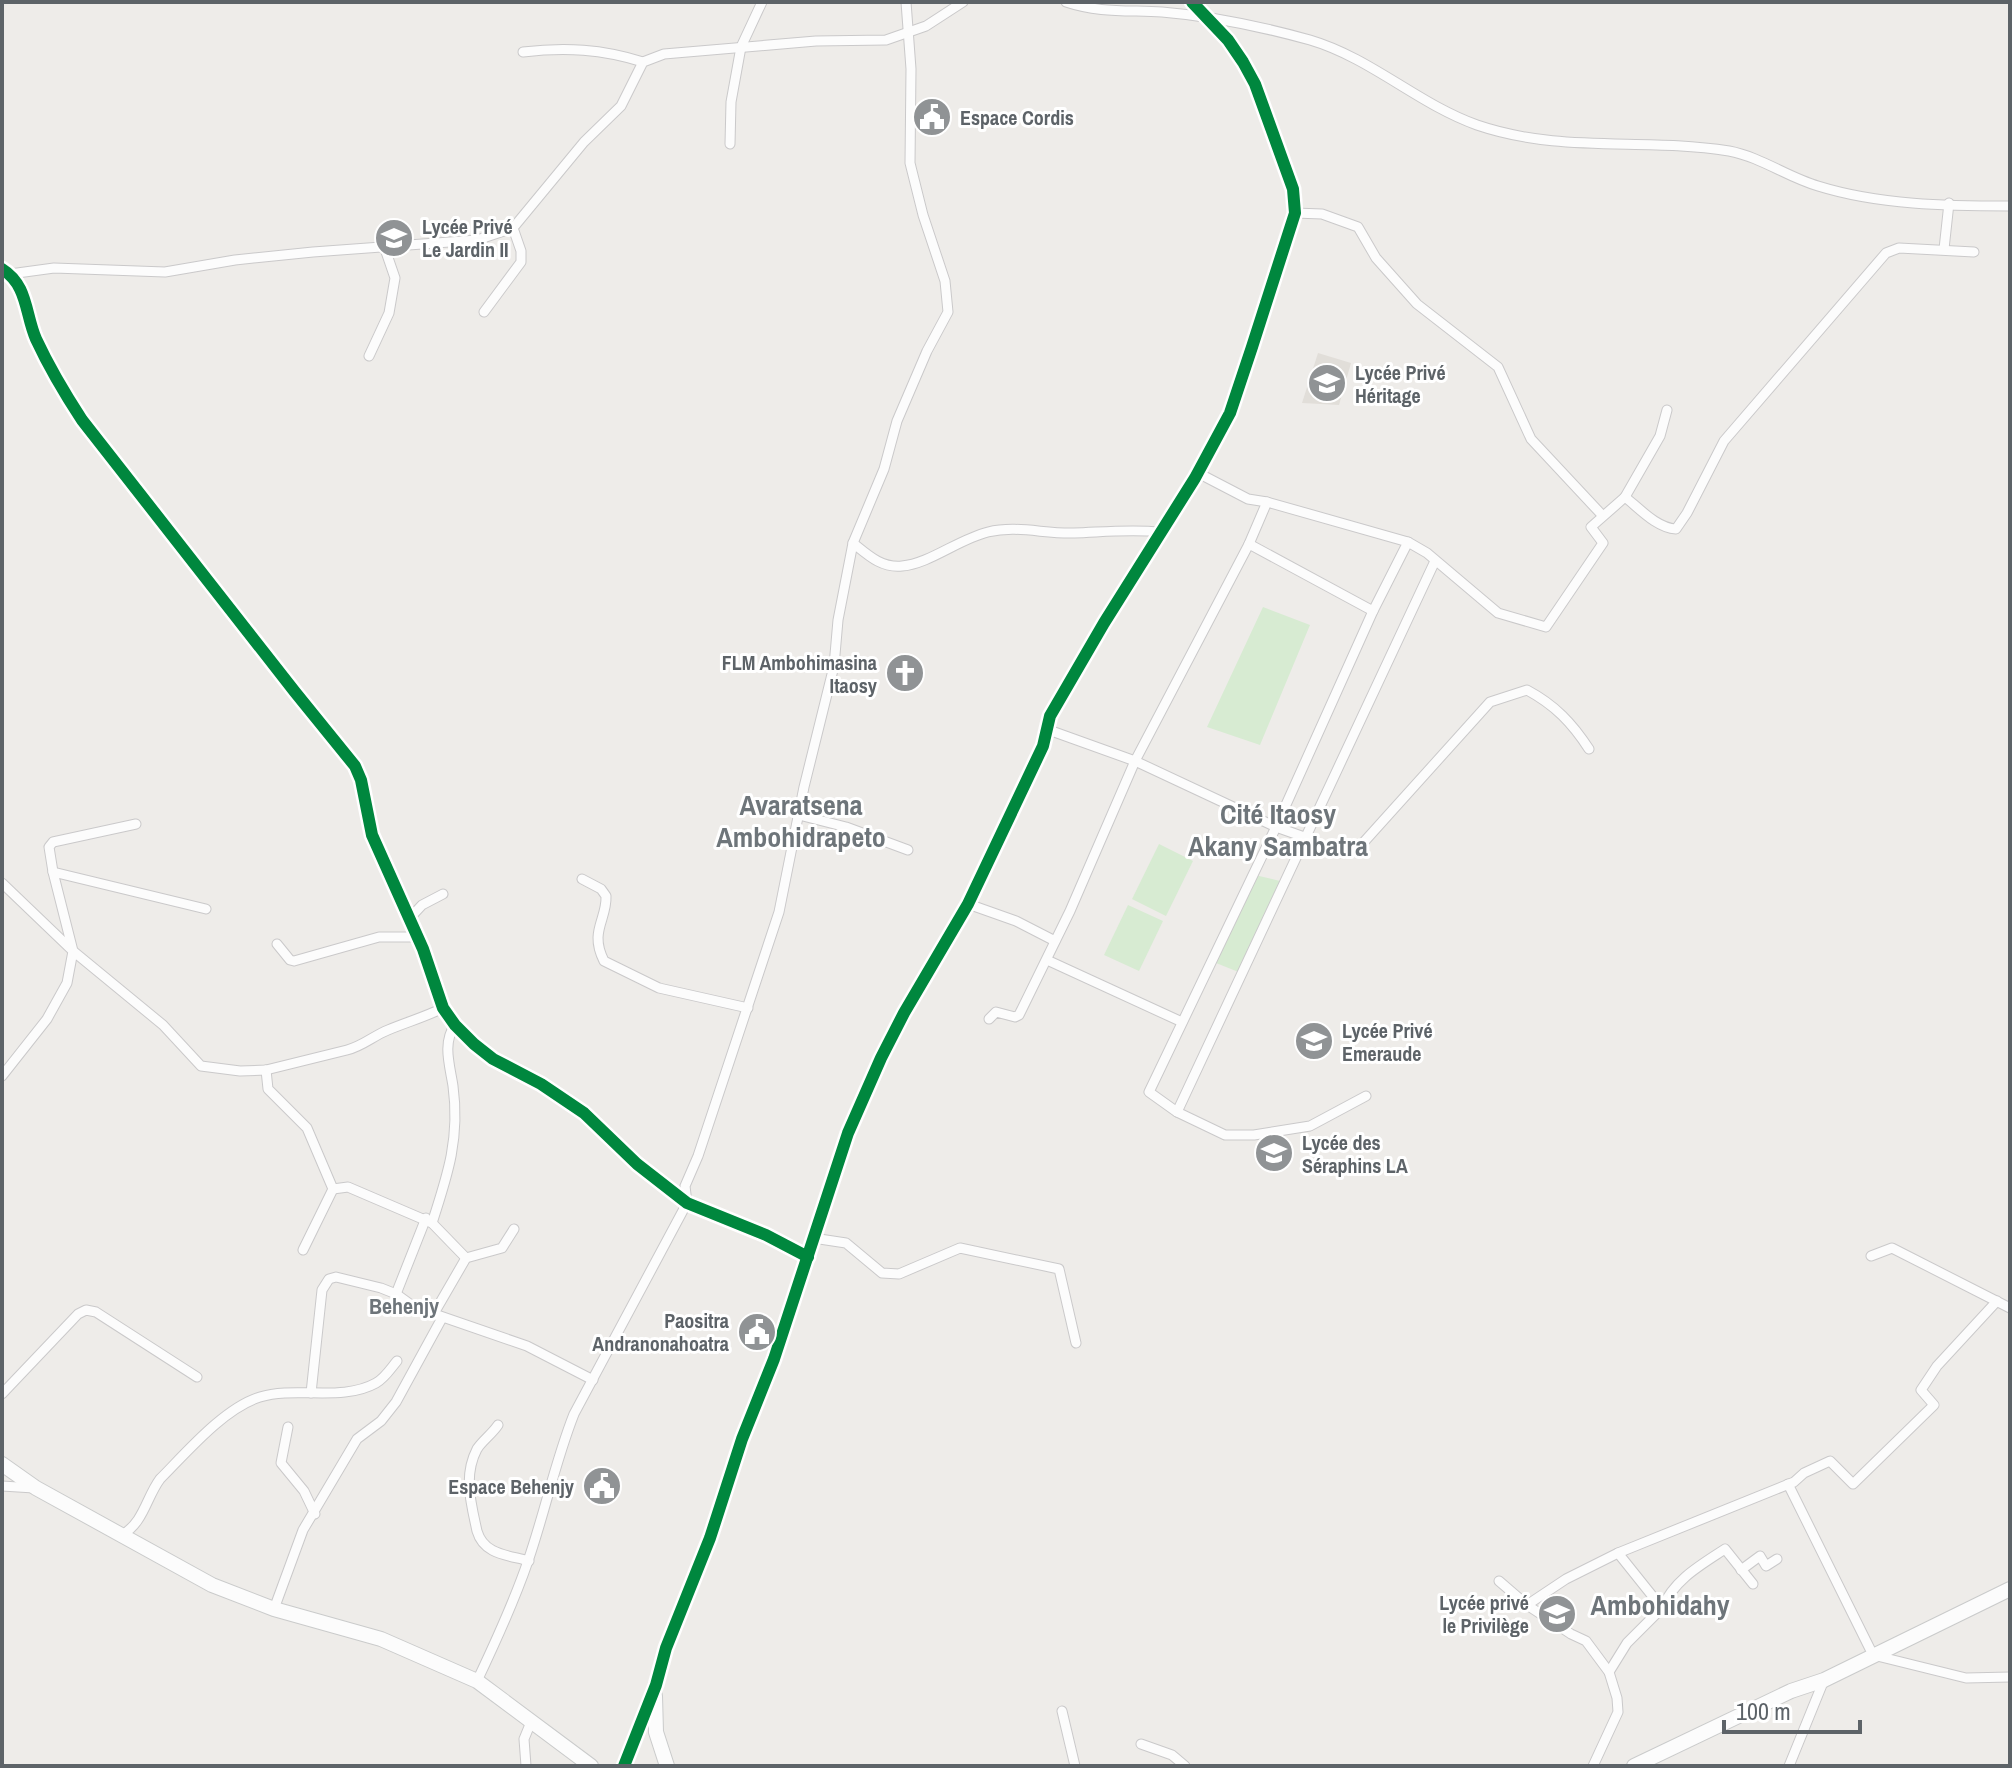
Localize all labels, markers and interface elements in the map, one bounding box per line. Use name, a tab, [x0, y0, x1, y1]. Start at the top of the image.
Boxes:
public building icon: Espace Cordis	[911, 96, 953, 138]
place label: Espace Cordis	[960, 104, 1074, 131]
place label: Lycée Privé Le Jardin II	[422, 213, 513, 263]
school or university icon: Lycée Privé Le Jardin II	[373, 217, 415, 259]
place label: Lycée Privé Héritage	[1355, 359, 1446, 409]
school or university icon: Lycée Privé Héritage	[1306, 362, 1348, 404]
place label: FLM Ambohimasina Itaosy	[722, 649, 878, 699]
church icon: FLM Ambohimasina Itaosy	[884, 652, 926, 694]
district label: Avaratsena Ambohidrapeto	[716, 786, 886, 856]
district label: Cité Itaosy Akany Sambatra	[1188, 795, 1368, 865]
place label: Lycée Privé Emeraude	[1342, 1017, 1433, 1067]
school or university icon: Lycée Privé Emeraude	[1293, 1020, 1335, 1062]
place label: Lycée des Séraphins LA	[1302, 1129, 1408, 1179]
school or university icon: Lycée des Séraphins LA	[1253, 1132, 1295, 1174]
district label: Behenjy	[369, 1291, 439, 1321]
place label: Paositra Andranonahoatra	[592, 1307, 729, 1357]
public building icon: Paositra Andranonahoatra	[736, 1311, 778, 1353]
public building icon: Espace Behenjy	[581, 1465, 623, 1507]
place label: Espace Behenjy	[448, 1473, 575, 1500]
district label: Ambohidahy	[1590, 1586, 1730, 1624]
place label: Lycée privé le Privilège	[1439, 1589, 1529, 1639]
school or university icon: Lycée privé le Privilège	[1536, 1593, 1578, 1635]
scale bar	[1724, 1684, 1860, 1734]
text: 100 m	[1736, 1695, 1791, 1727]

